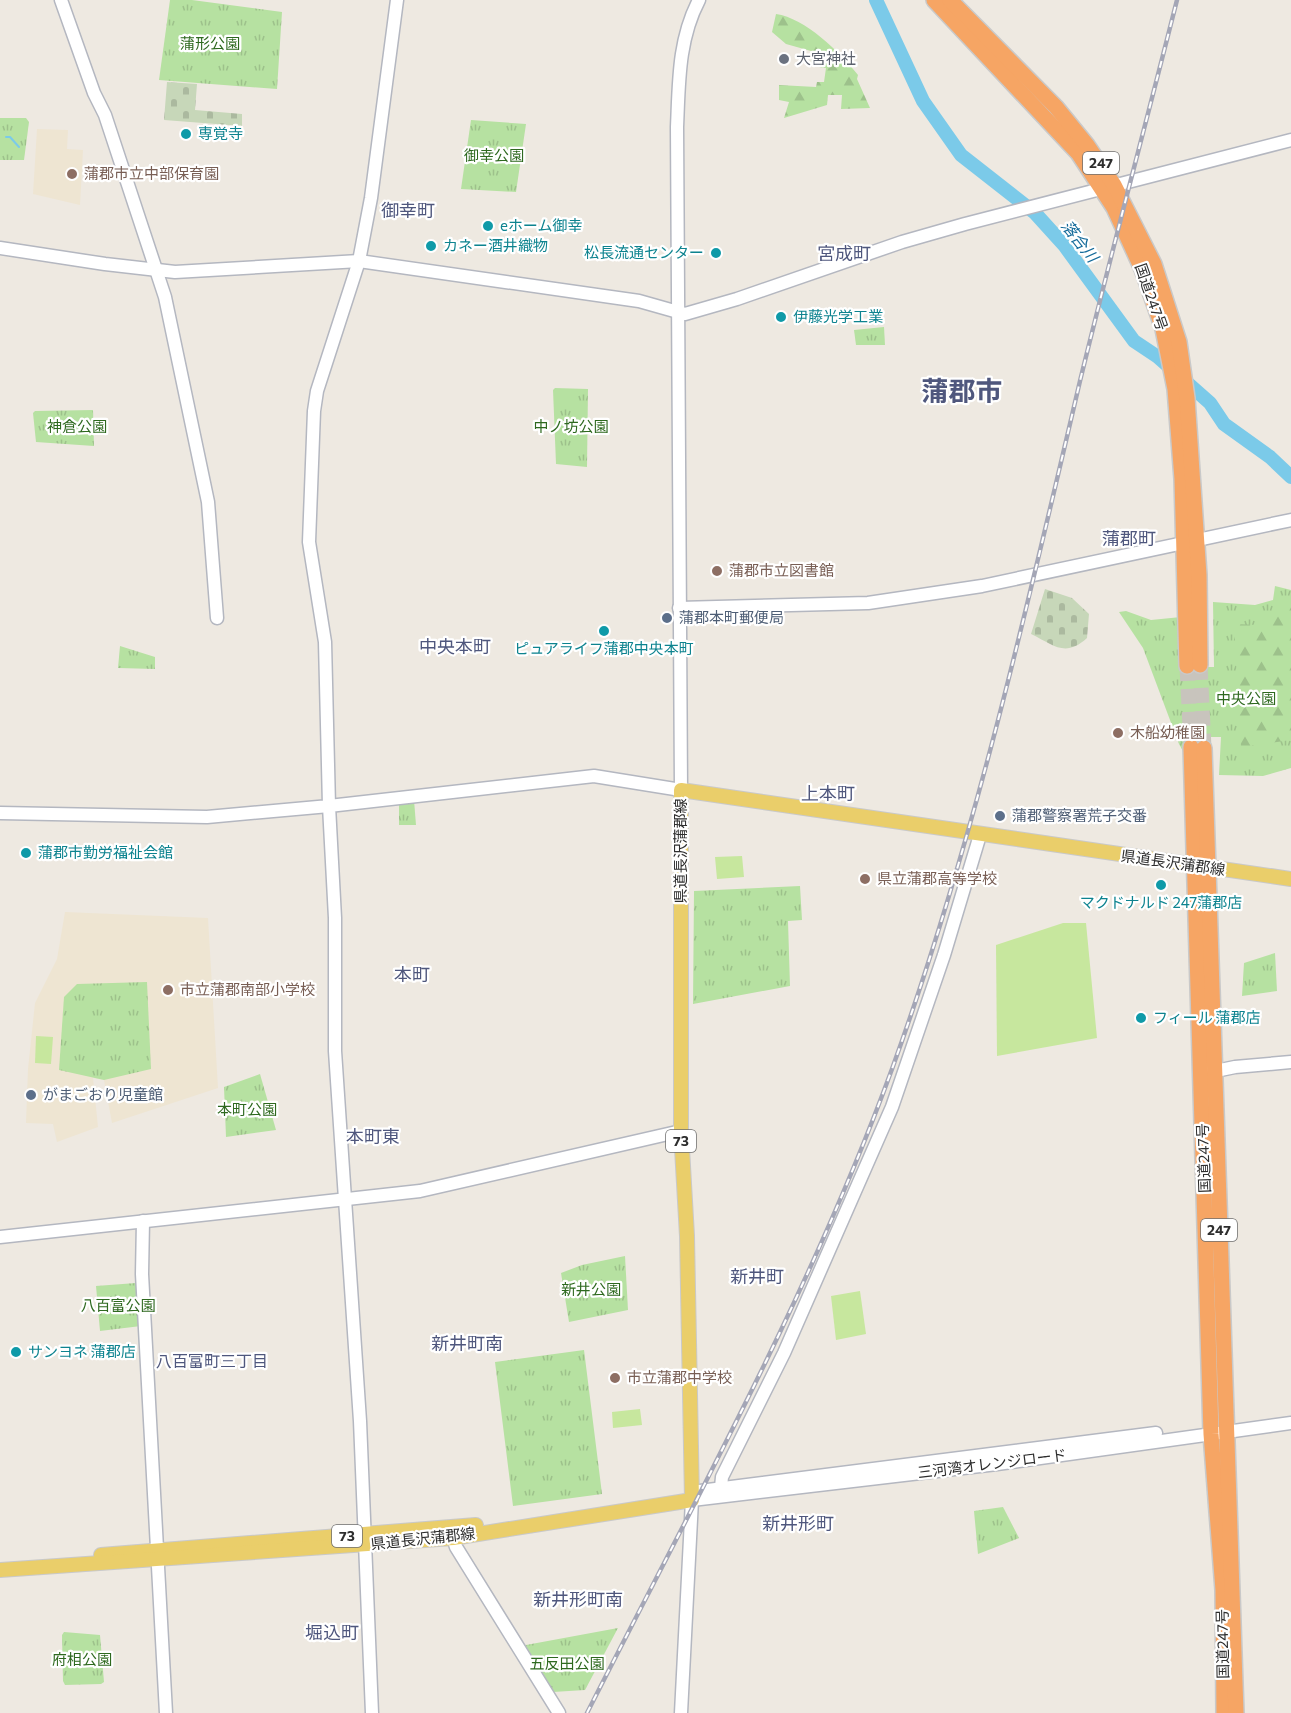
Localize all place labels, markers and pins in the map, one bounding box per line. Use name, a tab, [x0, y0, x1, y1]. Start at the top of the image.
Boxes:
place label: 大宮神社	[796, 49, 856, 67]
marker: 大宮神社	[777, 52, 791, 66]
place label: 専覚寺	[198, 124, 243, 142]
marker: 専覚寺	[179, 127, 193, 141]
place label: 蒲郡市立中部保育園	[84, 164, 219, 182]
marker: 蒲郡市立中部保育園	[65, 167, 79, 181]
place label: eホーム御幸	[500, 216, 582, 234]
marker: eホーム御幸	[481, 219, 495, 233]
place label: カネー酒井織物	[443, 236, 548, 254]
marker: カネー酒井織物	[424, 239, 438, 253]
place label: 松長流通センター	[584, 243, 704, 261]
marker: 松長流通センター	[709, 246, 723, 260]
place label: 伊藤光学工業	[793, 307, 883, 325]
marker: 伊藤光学工業	[774, 310, 788, 324]
place label: 蒲郡市立図書館	[729, 561, 834, 579]
marker: 蒲郡市立図書館	[710, 564, 724, 578]
place label: 蒲郡本町郵便局	[679, 608, 784, 626]
marker: 蒲郡本町郵便局	[660, 611, 674, 625]
marker: ピュアライフ蒲郡中央本町	[597, 624, 611, 638]
place label: ピュアライフ蒲郡中央本町	[514, 639, 694, 657]
place label: 木船幼稚園	[1130, 723, 1205, 741]
marker: 木船幼稚園	[1111, 726, 1125, 740]
place label: 蒲郡警察署荒子交番	[1012, 806, 1147, 824]
marker: 蒲郡警察署荒子交番	[993, 809, 1007, 823]
place label: 蒲郡市勤労福祉会館	[38, 843, 173, 861]
marker: 蒲郡市勤労福祉会館	[19, 846, 33, 860]
place label: 県立蒲郡高等学校	[877, 869, 997, 887]
marker: 県立蒲郡高等学校	[858, 872, 872, 886]
marker: マクドナルド 247蒲郡店	[1154, 878, 1168, 892]
place label: マクドナルド 247蒲郡店	[1080, 893, 1242, 911]
place label: 市立蒲郡南部小学校	[180, 980, 315, 998]
marker: 市立蒲郡南部小学校	[161, 983, 175, 997]
place label: フィール 蒲郡店	[1153, 1008, 1261, 1026]
marker: フィール 蒲郡店	[1134, 1011, 1148, 1025]
place label: がまごおり児童館	[43, 1085, 163, 1103]
marker: がまごおり児童館	[24, 1088, 38, 1102]
place label: サンヨネ 蒲郡店	[28, 1342, 136, 1360]
marker: サンヨネ 蒲郡店	[9, 1345, 23, 1359]
place label: 市立蒲郡中学校	[627, 1368, 732, 1386]
marker: 市立蒲郡中学校	[608, 1371, 622, 1385]

